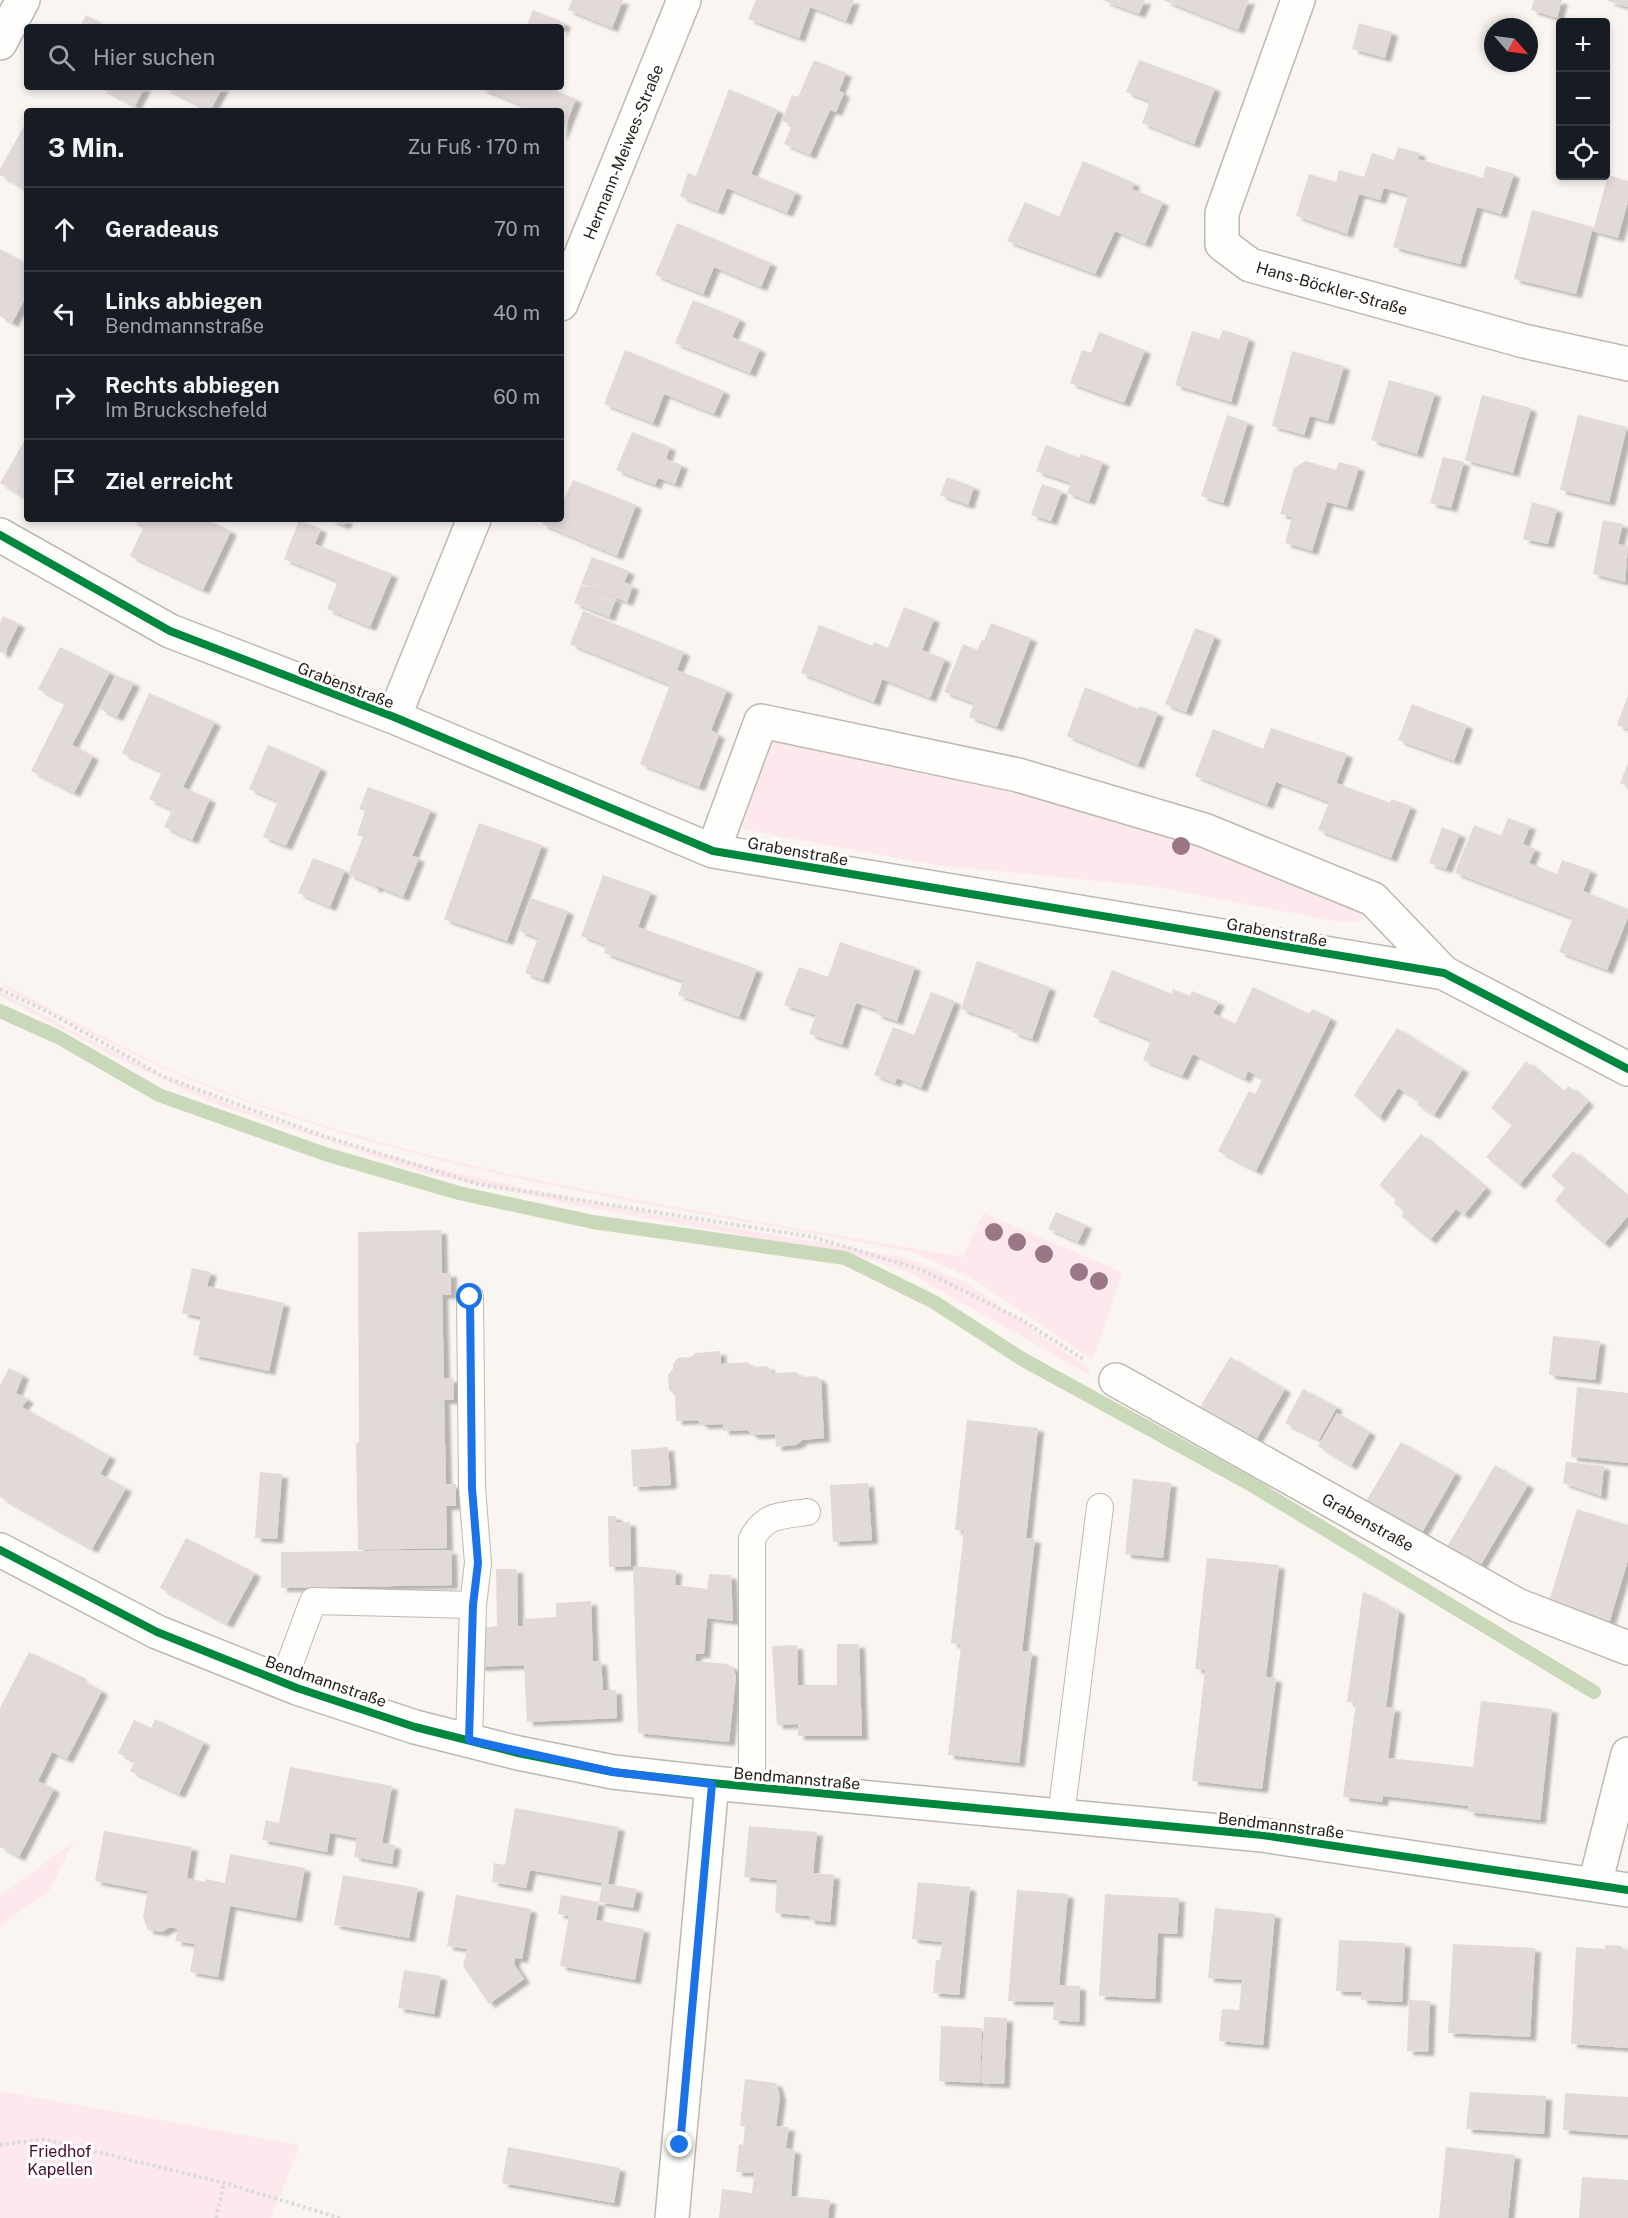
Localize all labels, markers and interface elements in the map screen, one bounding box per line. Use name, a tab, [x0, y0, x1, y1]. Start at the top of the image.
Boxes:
north arrow	[1484, 18, 1538, 72]
map controls	[1556, 18, 1610, 180]
button: +	[1556, 18, 1610, 72]
search box	[24, 24, 564, 90]
icon: search	[45, 41, 78, 74]
text: Hier suchen	[93, 44, 215, 70]
street label: Hermann-Meiwes-Straße	[580, 62, 667, 243]
button: −	[1556, 72, 1610, 126]
button: locate	[1556, 126, 1610, 180]
text: 3 Min.	[48, 132, 124, 163]
text: Zu Fuß · 170 m	[407, 135, 540, 159]
icon: ahead	[48, 213, 81, 246]
text: Geradeaus	[105, 216, 219, 242]
text: 70 m	[494, 217, 540, 241]
street label: Hans-Böckler-Straße	[1254, 258, 1410, 319]
text: Links abbiegen	[105, 288, 262, 314]
icon: left	[48, 297, 81, 330]
text: 40 m	[493, 301, 540, 325]
text: Bendmannstraße	[105, 314, 264, 338]
text: Rechts abbiegen	[105, 372, 280, 398]
icon: right	[48, 381, 81, 414]
text: 60 m	[493, 385, 540, 409]
text: Im Bruckschefeld	[105, 398, 267, 422]
icon: arrive	[48, 465, 81, 498]
text: Ziel erreicht	[105, 468, 233, 494]
street label: Grabenstraße	[295, 658, 397, 713]
street label: Grabenstraße	[746, 833, 850, 870]
street label: Grabenstraße	[1225, 914, 1329, 951]
route start	[456, 1283, 482, 1309]
street label: Grabenstraße	[1319, 1489, 1417, 1555]
street label: Bendmannstraße	[263, 1652, 389, 1711]
street label: Bendmannstraße	[733, 1763, 861, 1794]
street label: Bendmannstraße	[1217, 1808, 1345, 1843]
route end	[666, 2131, 692, 2157]
park label: Friedhof Kapellen	[27, 2142, 93, 2179]

